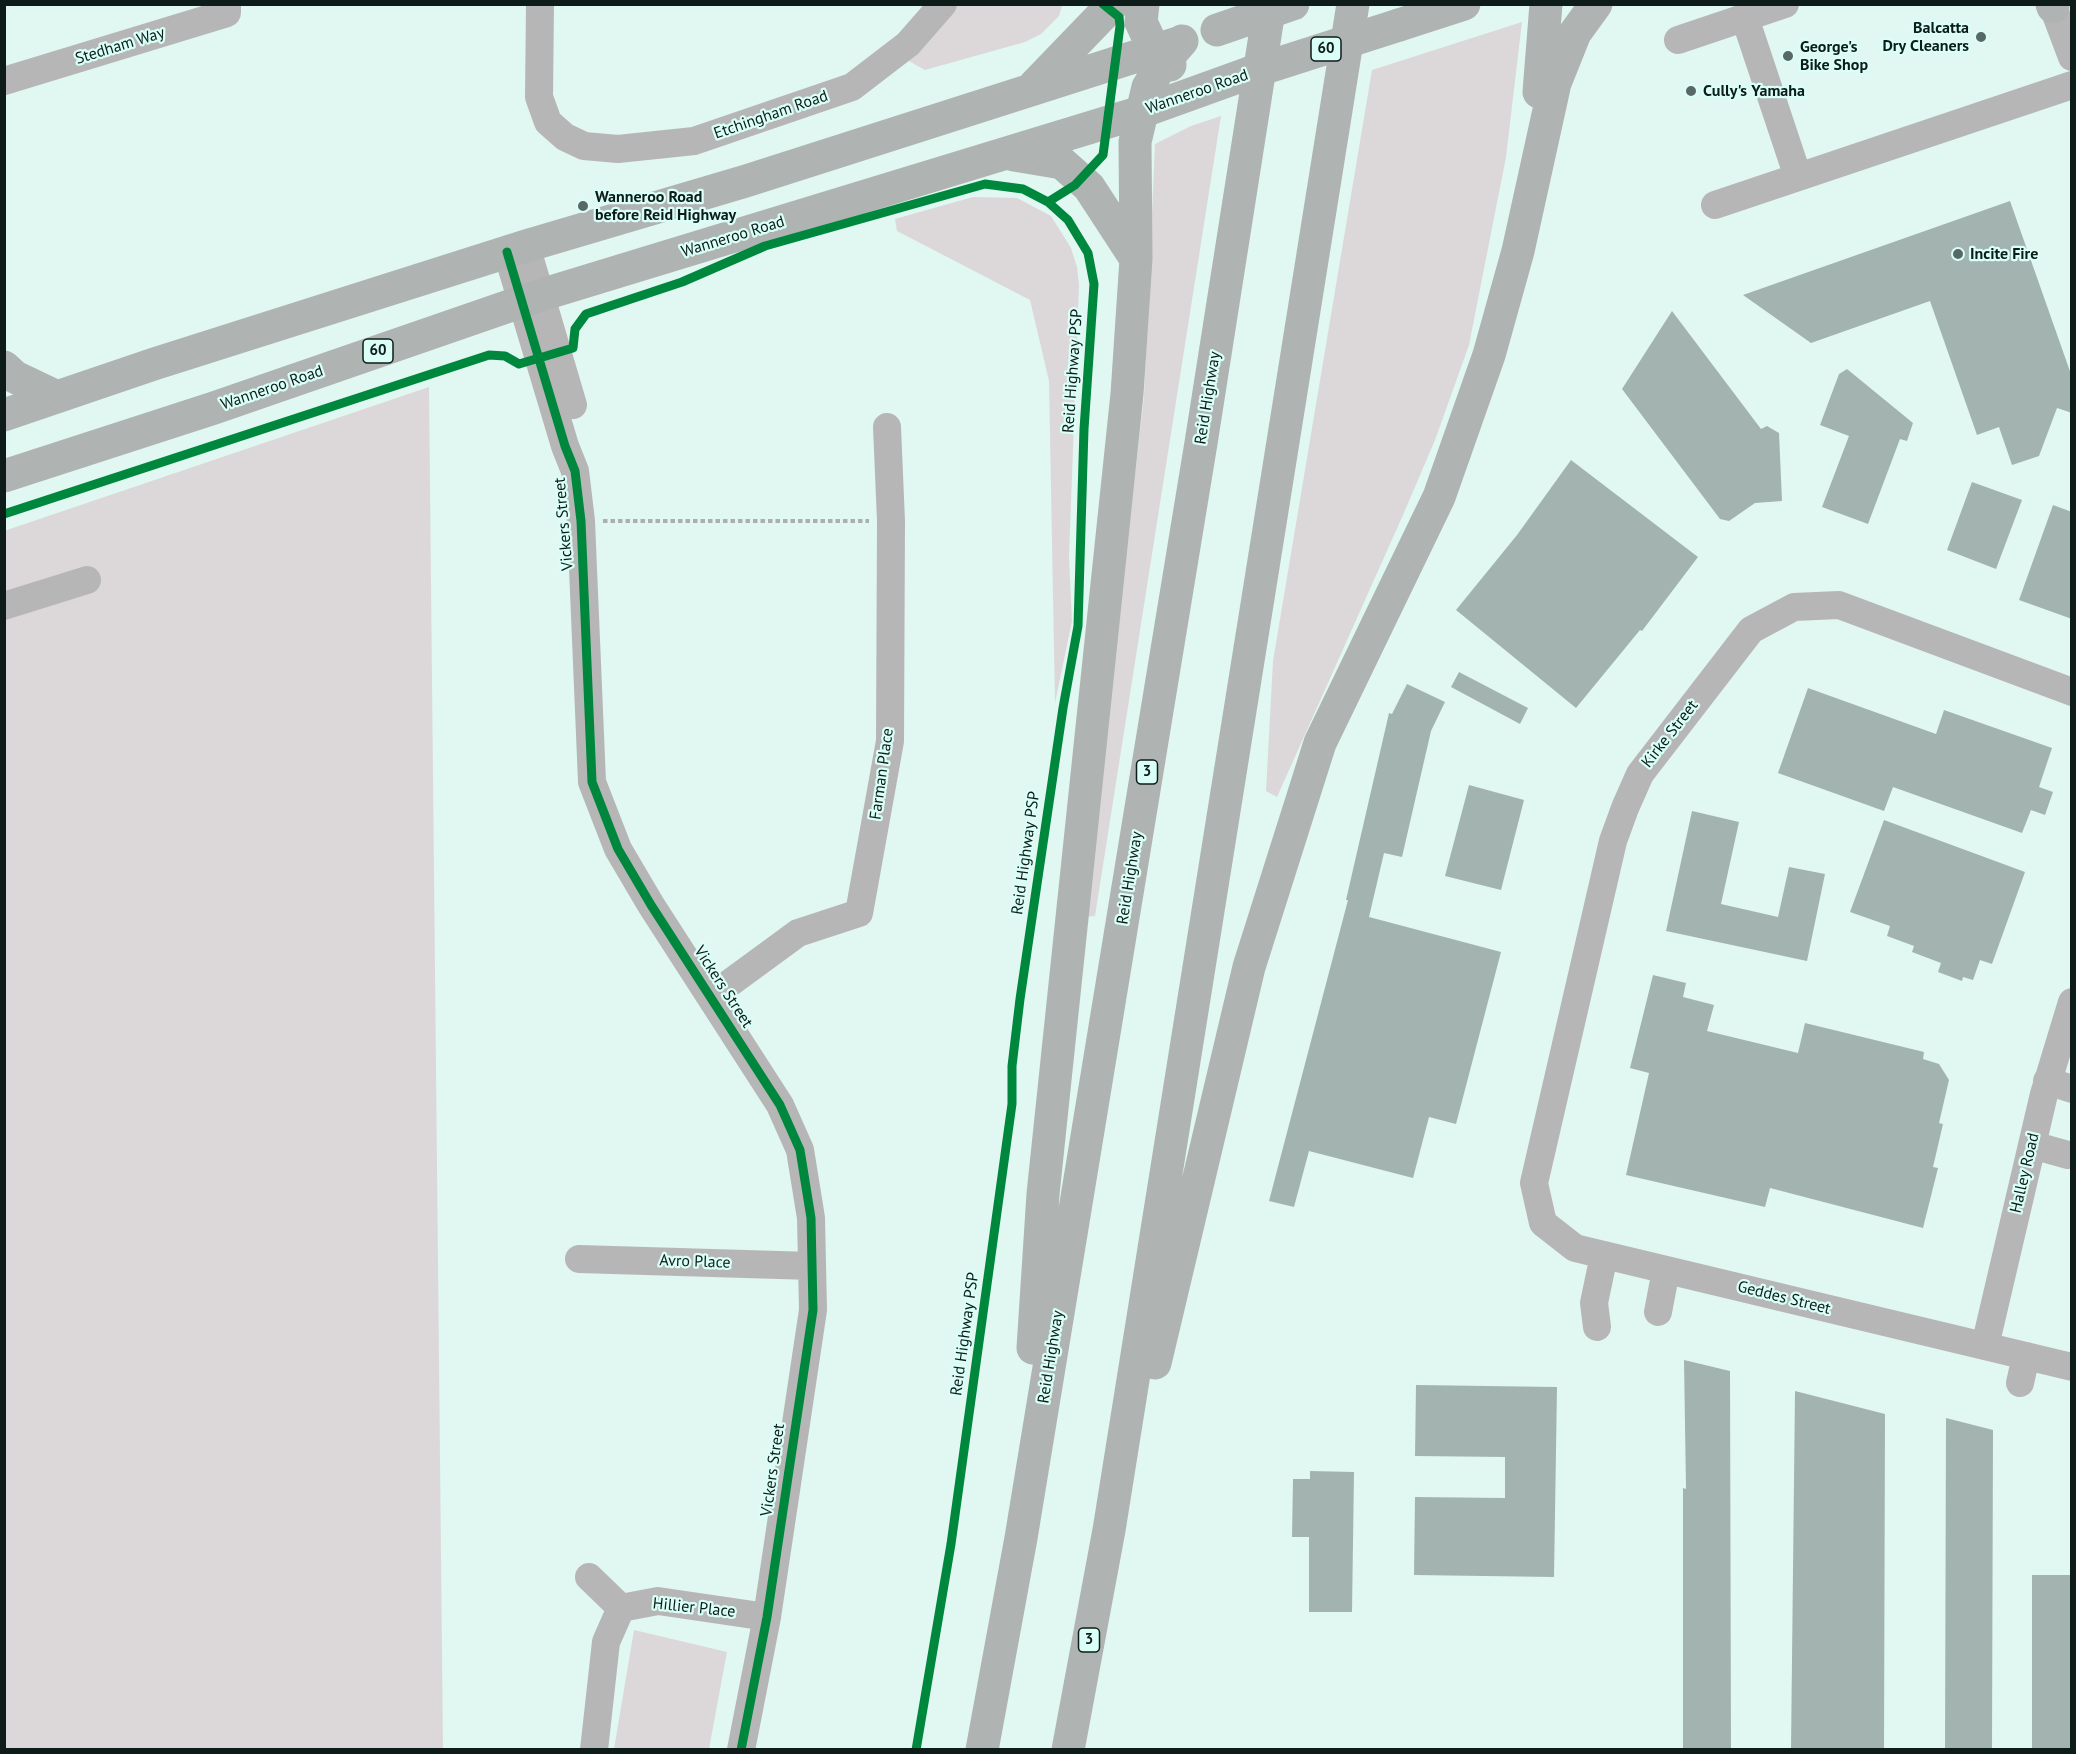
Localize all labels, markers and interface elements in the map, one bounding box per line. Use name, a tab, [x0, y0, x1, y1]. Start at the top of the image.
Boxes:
place label: Balcatta Dry Cleaners	[1882, 18, 1969, 56]
street label: Stedham Way	[73, 23, 167, 69]
marker: Balcatta Dry Cleaners	[1974, 30, 1988, 44]
road number: 60	[1311, 37, 1341, 61]
place label: George's Bike Shop	[1800, 37, 1868, 75]
marker: George's Bike Shop	[1781, 49, 1795, 63]
street label: Wanneroo Road	[1143, 66, 1251, 118]
place label: Cully's Yamaha	[1703, 81, 1805, 101]
marker: Cully's Yamaha	[1684, 84, 1698, 98]
street label: Etchingham Road	[711, 87, 831, 143]
place label: Wanneroo Road before Reid Highway	[595, 187, 736, 225]
marker: Wanneroo Road before Reid Highway	[576, 199, 590, 213]
street label: Wanneroo Road	[679, 212, 787, 262]
place label: Incite Fire	[1970, 244, 2038, 264]
marker: Incite Fire	[1951, 247, 1965, 261]
street label: Reid Highway PSP	[1059, 308, 1087, 434]
road number: 60	[363, 339, 393, 363]
street label: Reid Highway	[1191, 350, 1225, 446]
street label: Wanneroo Road	[218, 362, 326, 414]
street label: Vickers Street	[550, 477, 578, 571]
street label: Kirke Street	[1638, 696, 1702, 772]
street label: Farman Place	[866, 727, 898, 821]
road number: 3	[1136, 760, 1158, 784]
street label: Reid Highway PSP	[1008, 790, 1044, 916]
street label: Reid Highway	[1113, 830, 1147, 926]
street label: Vickers Street	[689, 943, 757, 1031]
street label: Halley Road	[2006, 1131, 2044, 1215]
street label: Avro Place	[659, 1251, 731, 1273]
street label: Reid Highway PSP	[947, 1271, 983, 1397]
street label: Geddes Street	[1736, 1277, 1832, 1319]
street label: Reid Highway	[1034, 1309, 1068, 1405]
street label: Vickers Street	[757, 1422, 789, 1518]
street label: Hillier Place	[652, 1594, 736, 1622]
road number: 3	[1078, 1628, 1100, 1652]

